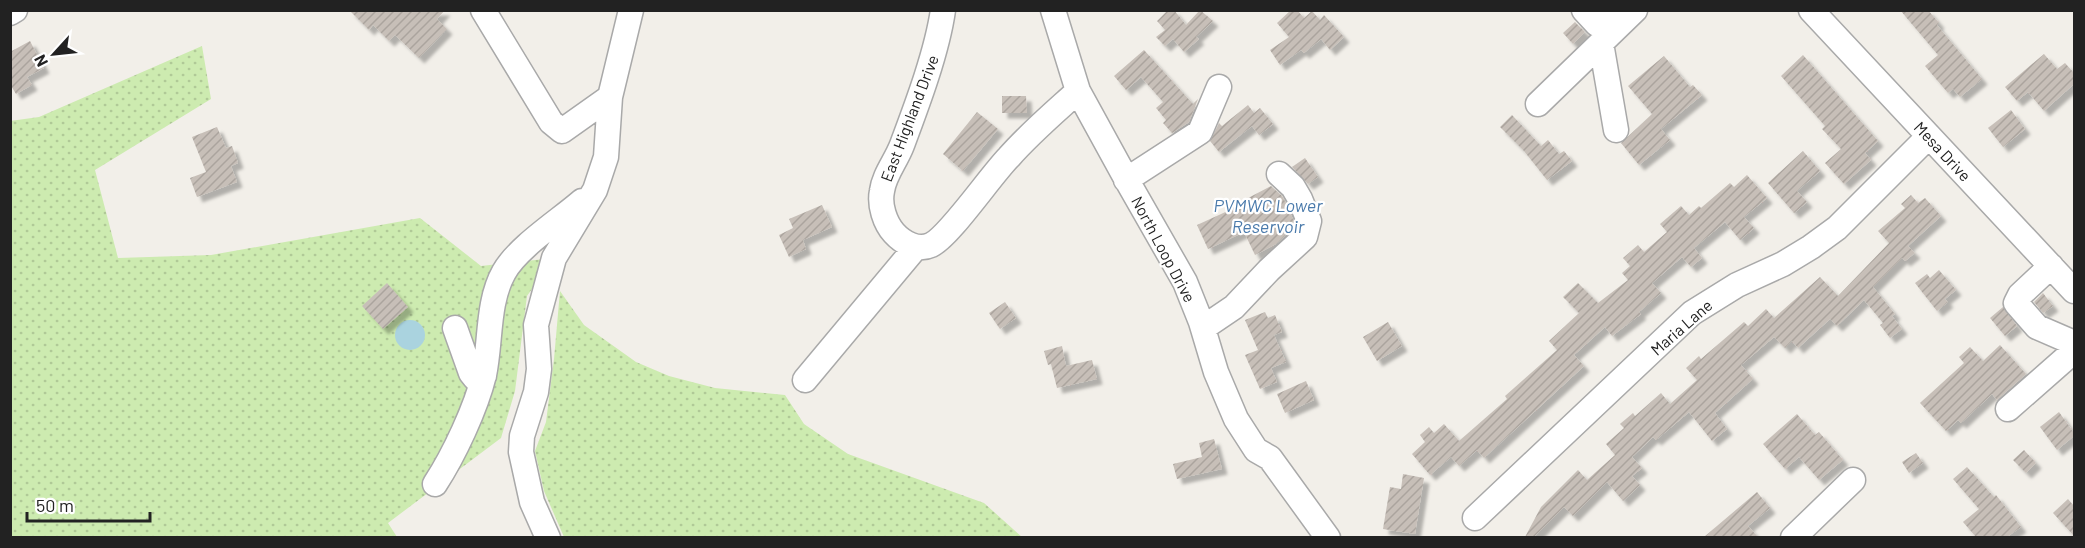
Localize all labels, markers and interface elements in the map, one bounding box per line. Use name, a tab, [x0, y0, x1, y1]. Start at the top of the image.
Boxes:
north arrow	[24, 24, 84, 84]
text: N	[29, 52, 51, 70]
street label: East Highland Drive	[876, 52, 942, 184]
street label: Mesa Drive	[1911, 117, 1975, 185]
street label: North Loop Drive	[1128, 193, 1200, 305]
water label: PVMWC Lower Reservoir	[1213, 194, 1323, 237]
street label: Maria Lane	[1646, 295, 1716, 359]
scale bar	[27, 485, 150, 523]
text: 50 m	[36, 494, 74, 516]

